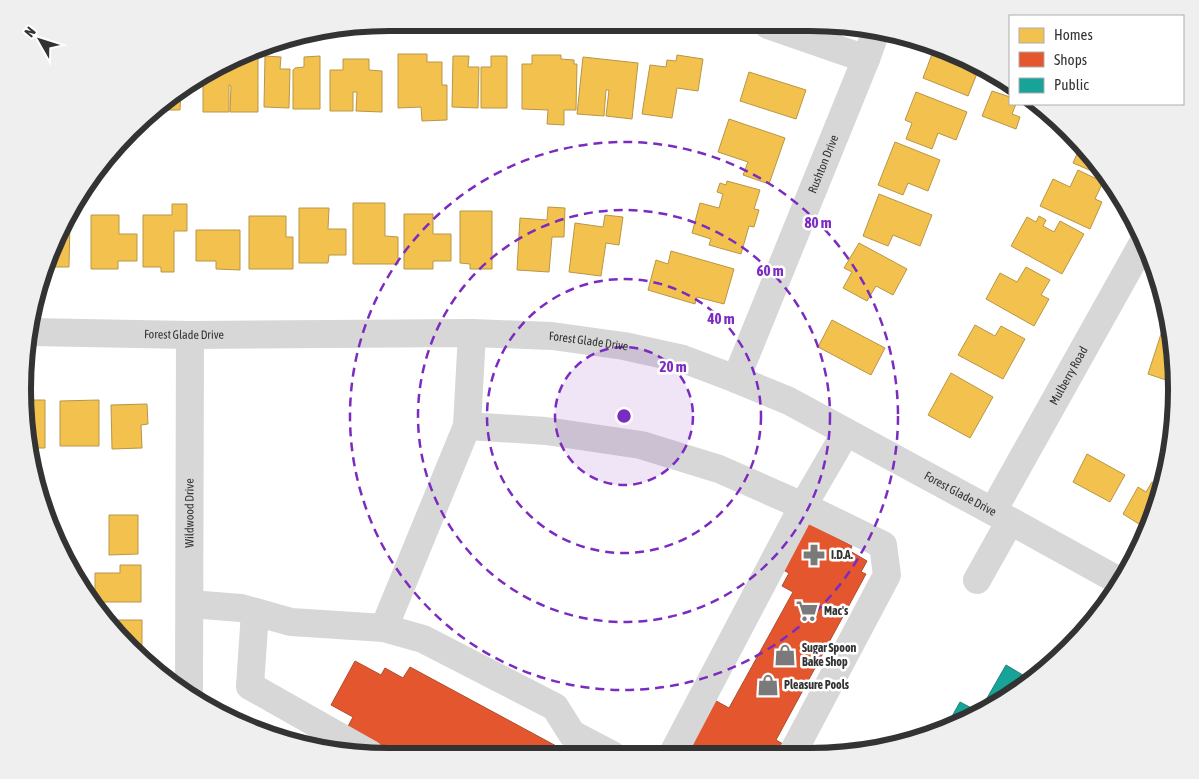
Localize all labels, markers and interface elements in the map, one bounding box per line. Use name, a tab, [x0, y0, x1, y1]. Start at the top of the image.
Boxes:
north arrow	[15, 15, 65, 65]
legend	[1009, 15, 1184, 105]
text: N	[21, 24, 39, 40]
text: Homes	[1054, 26, 1093, 43]
text: Shops	[1054, 51, 1087, 68]
text: Public	[1054, 76, 1089, 93]
street label: Rushton Drive	[805, 133, 841, 195]
text: 80 m	[805, 214, 832, 231]
text: 60 m	[757, 262, 784, 279]
text: 40 m	[707, 310, 735, 327]
street label: Forest Glade Drive	[144, 327, 224, 342]
street label: Forest Glade Drive	[549, 329, 630, 354]
street label: Mulberry Road	[1047, 344, 1091, 407]
text: 20 m	[660, 358, 687, 375]
centre of rings	[615, 407, 633, 425]
street label: Forest Glade Drive	[922, 469, 999, 519]
street label: Wildwood Drive	[182, 478, 197, 548]
pharmacy icon: I.D.A.	[801, 542, 827, 568]
place label: I.D.A.	[831, 548, 853, 562]
supermarket icon: Mac's	[794, 598, 820, 624]
place label: Mac's	[824, 604, 849, 618]
place label: Sugar Spoon Bake Shop	[802, 641, 857, 669]
shop icon: Sugar Spoon Bake Shop	[772, 642, 798, 668]
shop icon: Pleasure Pools	[755, 672, 781, 698]
place label: Pleasure Pools	[784, 678, 850, 692]

